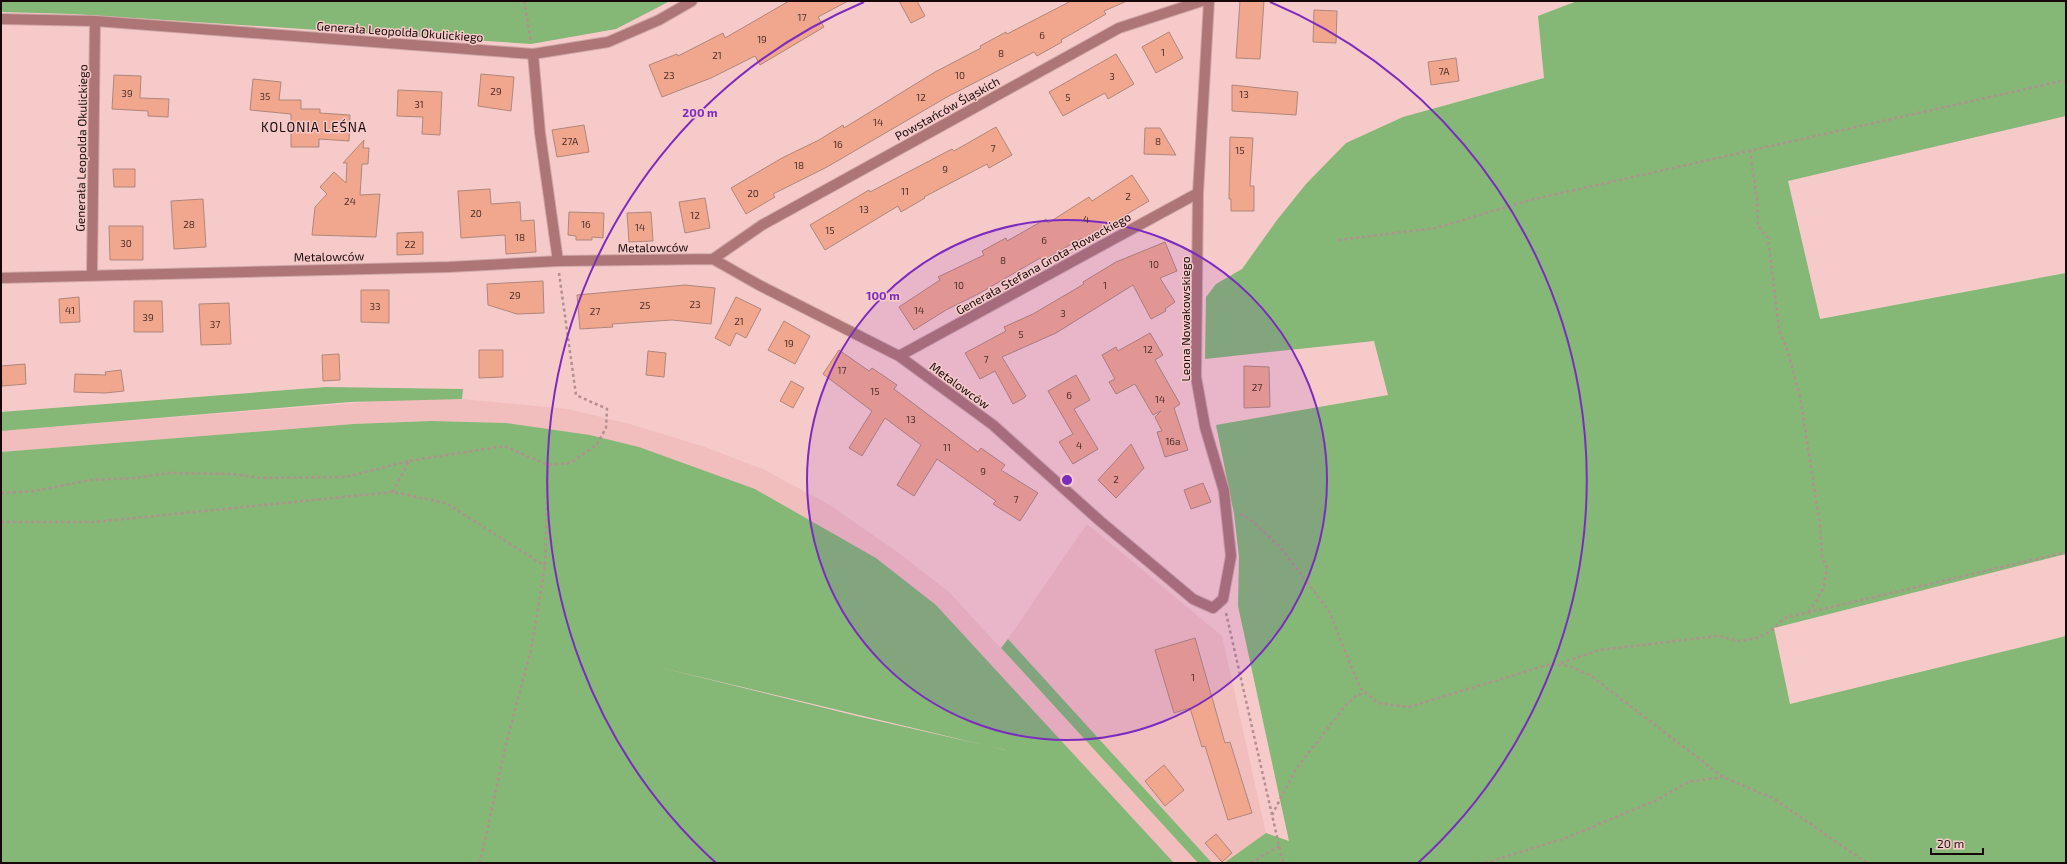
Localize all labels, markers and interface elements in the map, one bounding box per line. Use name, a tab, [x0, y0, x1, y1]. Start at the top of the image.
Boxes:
house number: 17	[797, 11, 807, 23]
street label: Generała Leopolda Okulickiego	[316, 18, 484, 44]
house number: 6	[1039, 29, 1045, 41]
house number: 19	[757, 33, 767, 45]
house number: 1	[1161, 46, 1165, 58]
house number: 8	[998, 47, 1004, 59]
house number: 21	[712, 49, 722, 61]
street label: Generała Leopolda Okulickiego	[73, 64, 89, 232]
house number: 7A	[1439, 65, 1450, 77]
house number: 23	[663, 69, 675, 81]
house number: 10	[955, 69, 965, 81]
house number: 3	[1109, 70, 1115, 82]
street label: Powstańców Śląskich	[892, 73, 1002, 143]
house number: 29	[490, 85, 502, 97]
house number: 39	[121, 87, 133, 99]
house number: 13	[1239, 88, 1249, 100]
house number: 35	[260, 90, 270, 102]
house number: 12	[916, 91, 926, 103]
house number: 5	[1065, 91, 1071, 103]
house number: 31	[414, 98, 424, 110]
text: 200 m	[682, 105, 718, 119]
house number: 14	[873, 116, 883, 128]
district label: KOLONIA LEŚNA	[261, 118, 367, 135]
house number: 27A	[562, 135, 579, 147]
house number: 8	[1155, 135, 1161, 147]
house number: 16	[833, 138, 843, 150]
house number: 7	[990, 142, 996, 154]
house number: 15	[1235, 144, 1245, 156]
house number: 18	[794, 159, 804, 171]
house number: 9	[942, 163, 948, 175]
house number: 11	[901, 185, 909, 197]
house number: 20	[747, 187, 759, 199]
house number: 2	[1125, 190, 1131, 202]
house number: 24	[344, 195, 356, 207]
house number: 13	[859, 203, 869, 215]
house number: 20	[470, 207, 482, 219]
house number: 12	[690, 209, 700, 221]
street label: Generała Stefana Grota-Roweckiego	[953, 209, 1133, 317]
house number: 4	[1083, 213, 1089, 225]
house number: 28	[183, 218, 195, 230]
house number: 16	[581, 218, 591, 230]
house number: 14	[635, 221, 645, 233]
house number: 15	[825, 224, 835, 236]
house number: 18	[515, 231, 525, 243]
house number: 6	[1041, 234, 1047, 246]
house number: 30	[120, 237, 132, 249]
house number: 22	[404, 238, 416, 250]
street label: Metalowców	[618, 239, 689, 255]
street label: Metalowców	[294, 248, 365, 264]
house number: 8	[1000, 254, 1006, 266]
street label: Leona Nowakowskiego	[1178, 256, 1192, 382]
house number: 10	[1149, 258, 1159, 270]
house number: 10	[954, 279, 964, 291]
house number: 1	[1103, 279, 1107, 291]
text: 100 m	[866, 288, 900, 302]
house number: 29	[509, 289, 521, 301]
house number: 23	[689, 298, 701, 310]
house number: 25	[640, 299, 650, 311]
house number: 33	[369, 300, 381, 312]
house number: 41	[65, 304, 75, 316]
house number: 14	[914, 304, 924, 316]
house number: 27	[590, 305, 600, 317]
house number: 3	[1060, 307, 1066, 319]
house number: 39	[142, 311, 154, 323]
house number: 21	[734, 315, 744, 327]
house number: 37	[210, 318, 220, 330]
house number: 5	[1018, 328, 1024, 340]
house number: 19	[784, 337, 794, 349]
house number: 12	[1143, 343, 1153, 355]
house number: 7	[983, 353, 989, 365]
street label: Metalowców	[927, 359, 993, 412]
house number: 17	[837, 364, 847, 376]
house number: 27	[1252, 381, 1262, 393]
house number: 15	[870, 385, 880, 397]
house number: 6	[1066, 389, 1072, 401]
house number: 14	[1155, 393, 1165, 405]
house number: 13	[906, 413, 916, 425]
house number: 16a	[1165, 435, 1181, 447]
house number: 4	[1076, 439, 1082, 451]
house number: 11	[943, 441, 951, 453]
house number: 9	[980, 465, 986, 477]
centre of rings	[1060, 473, 1074, 487]
house number: 2	[1113, 473, 1119, 485]
house number: 7	[1013, 493, 1019, 505]
house number: 1	[1191, 671, 1195, 683]
scale bar	[1931, 830, 1983, 856]
text: 20 m	[1937, 836, 1964, 850]

